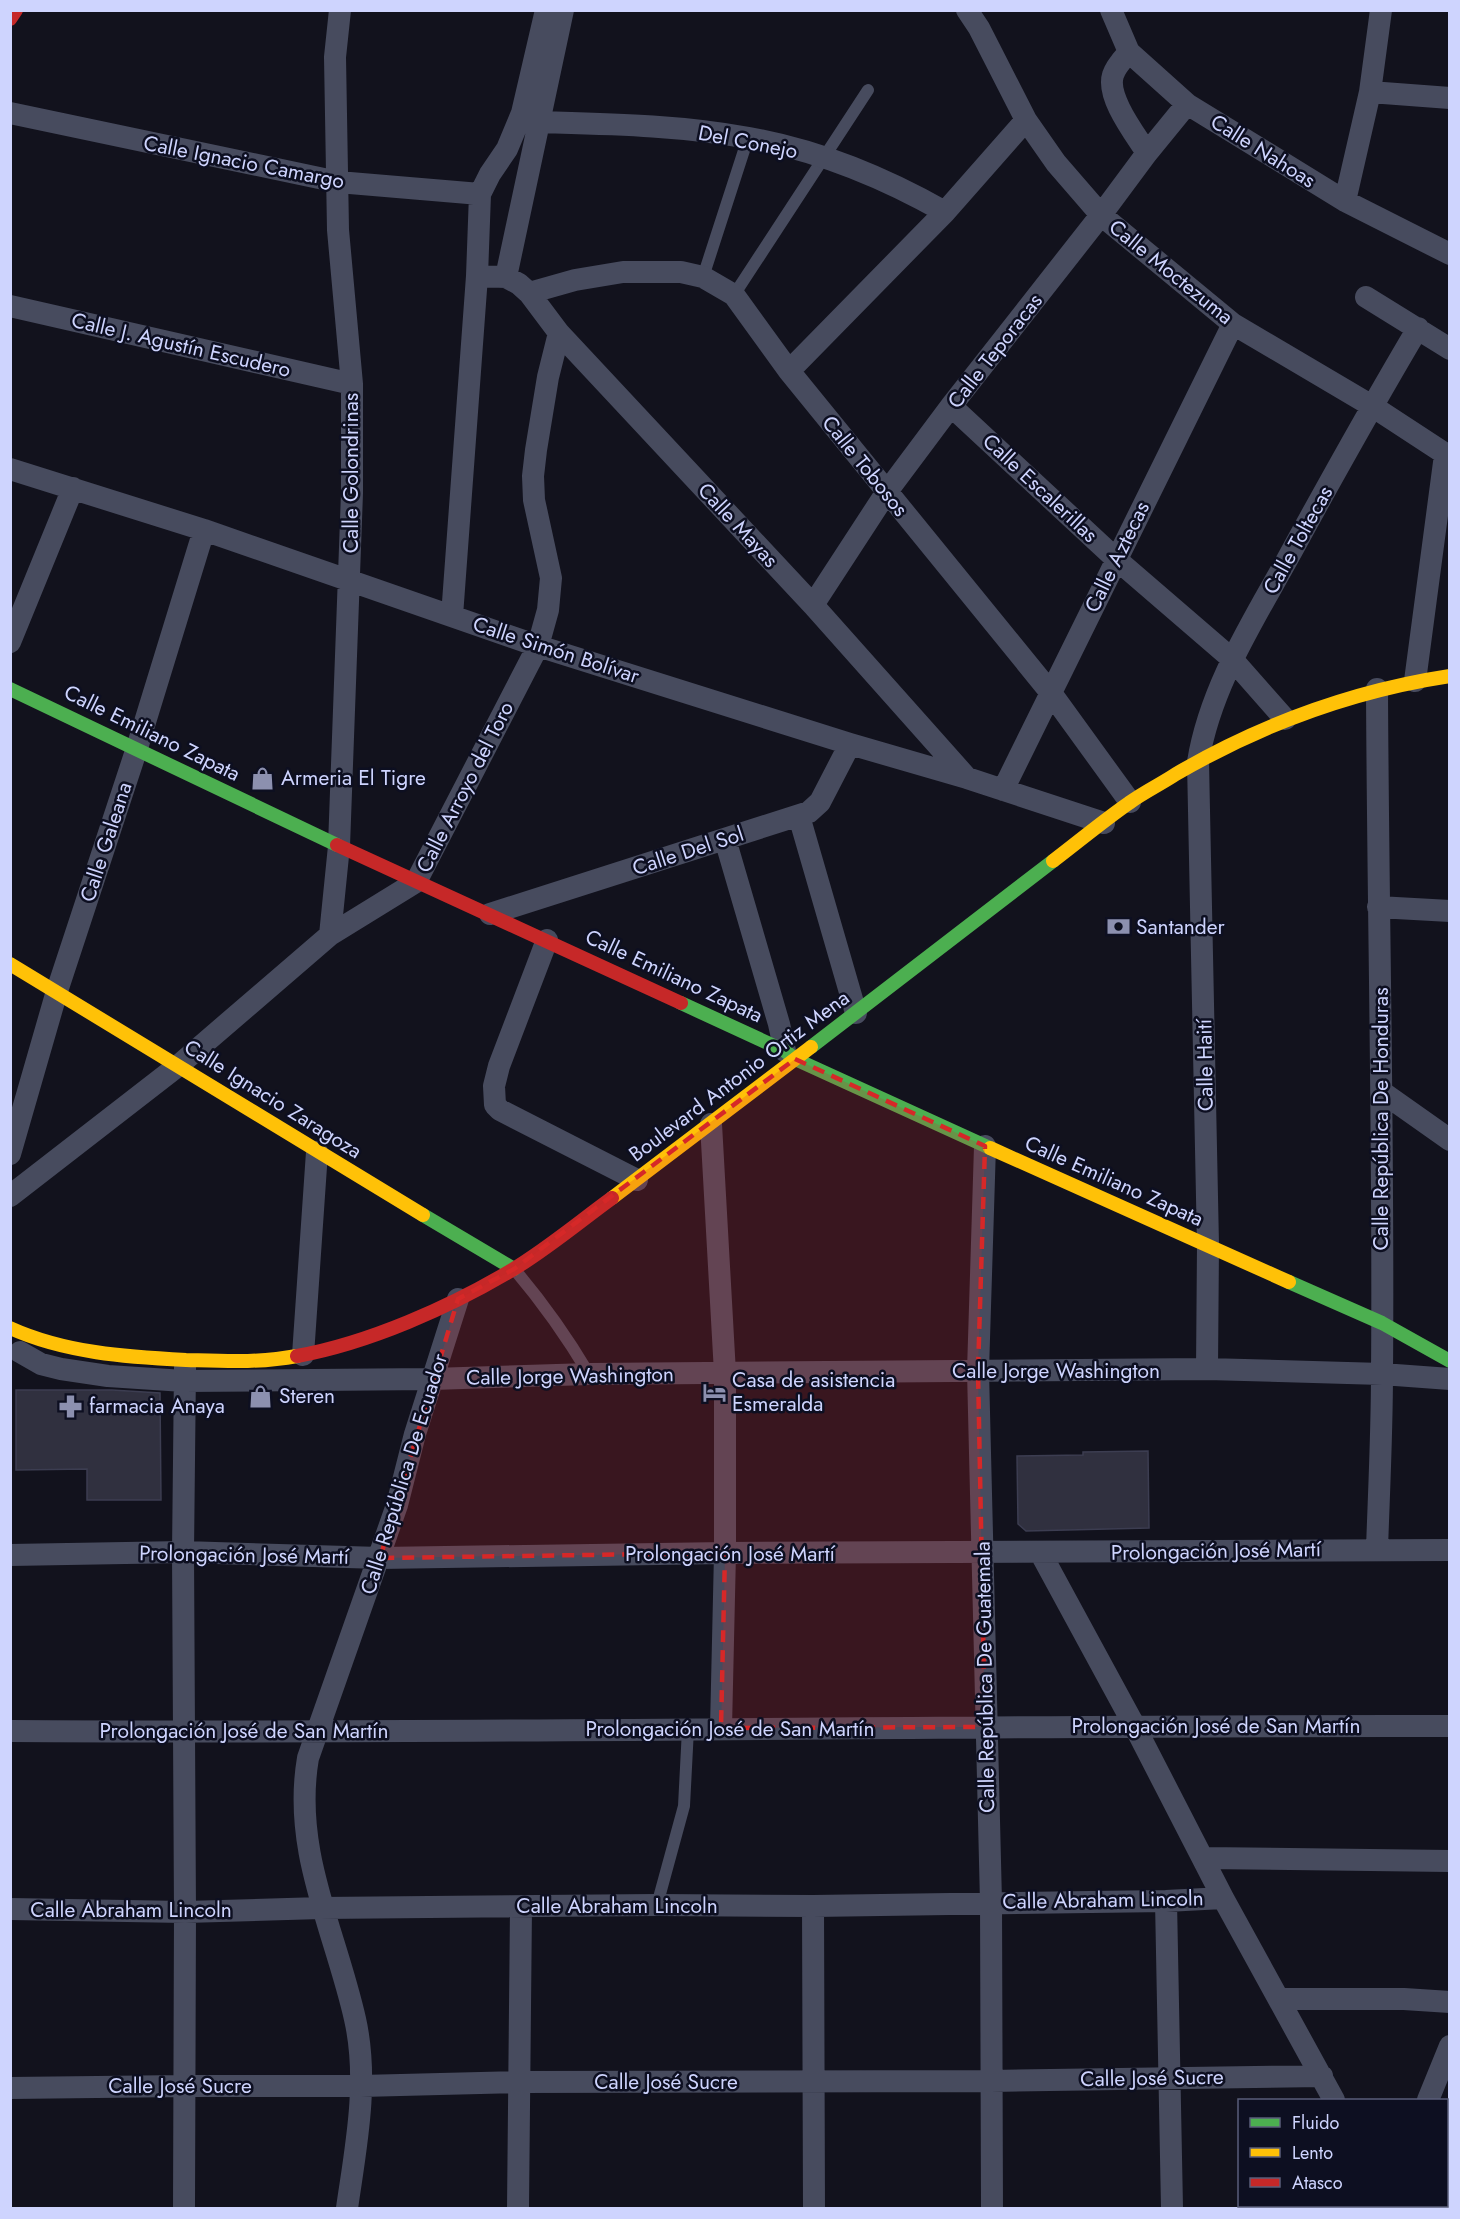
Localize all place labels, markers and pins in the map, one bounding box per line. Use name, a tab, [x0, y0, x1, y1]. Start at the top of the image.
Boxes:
place label: Armeria El Tigre	[281, 763, 426, 793]
shop icon: Armeria El Tigre	[250, 765, 276, 791]
place label: Santander	[1136, 912, 1226, 942]
bank icon: Santander	[1105, 914, 1131, 940]
place label: Casa de asistencia Esmeralda	[732, 1365, 895, 1419]
hotel icon: Casa de asistencia Esmeralda	[701, 1379, 727, 1405]
place label: Steren	[279, 1381, 335, 1411]
shop icon: Steren	[248, 1383, 274, 1409]
place label: farmacia Anaya	[89, 1391, 225, 1421]
pharmacy icon: farmacia Anaya	[58, 1393, 84, 1419]

